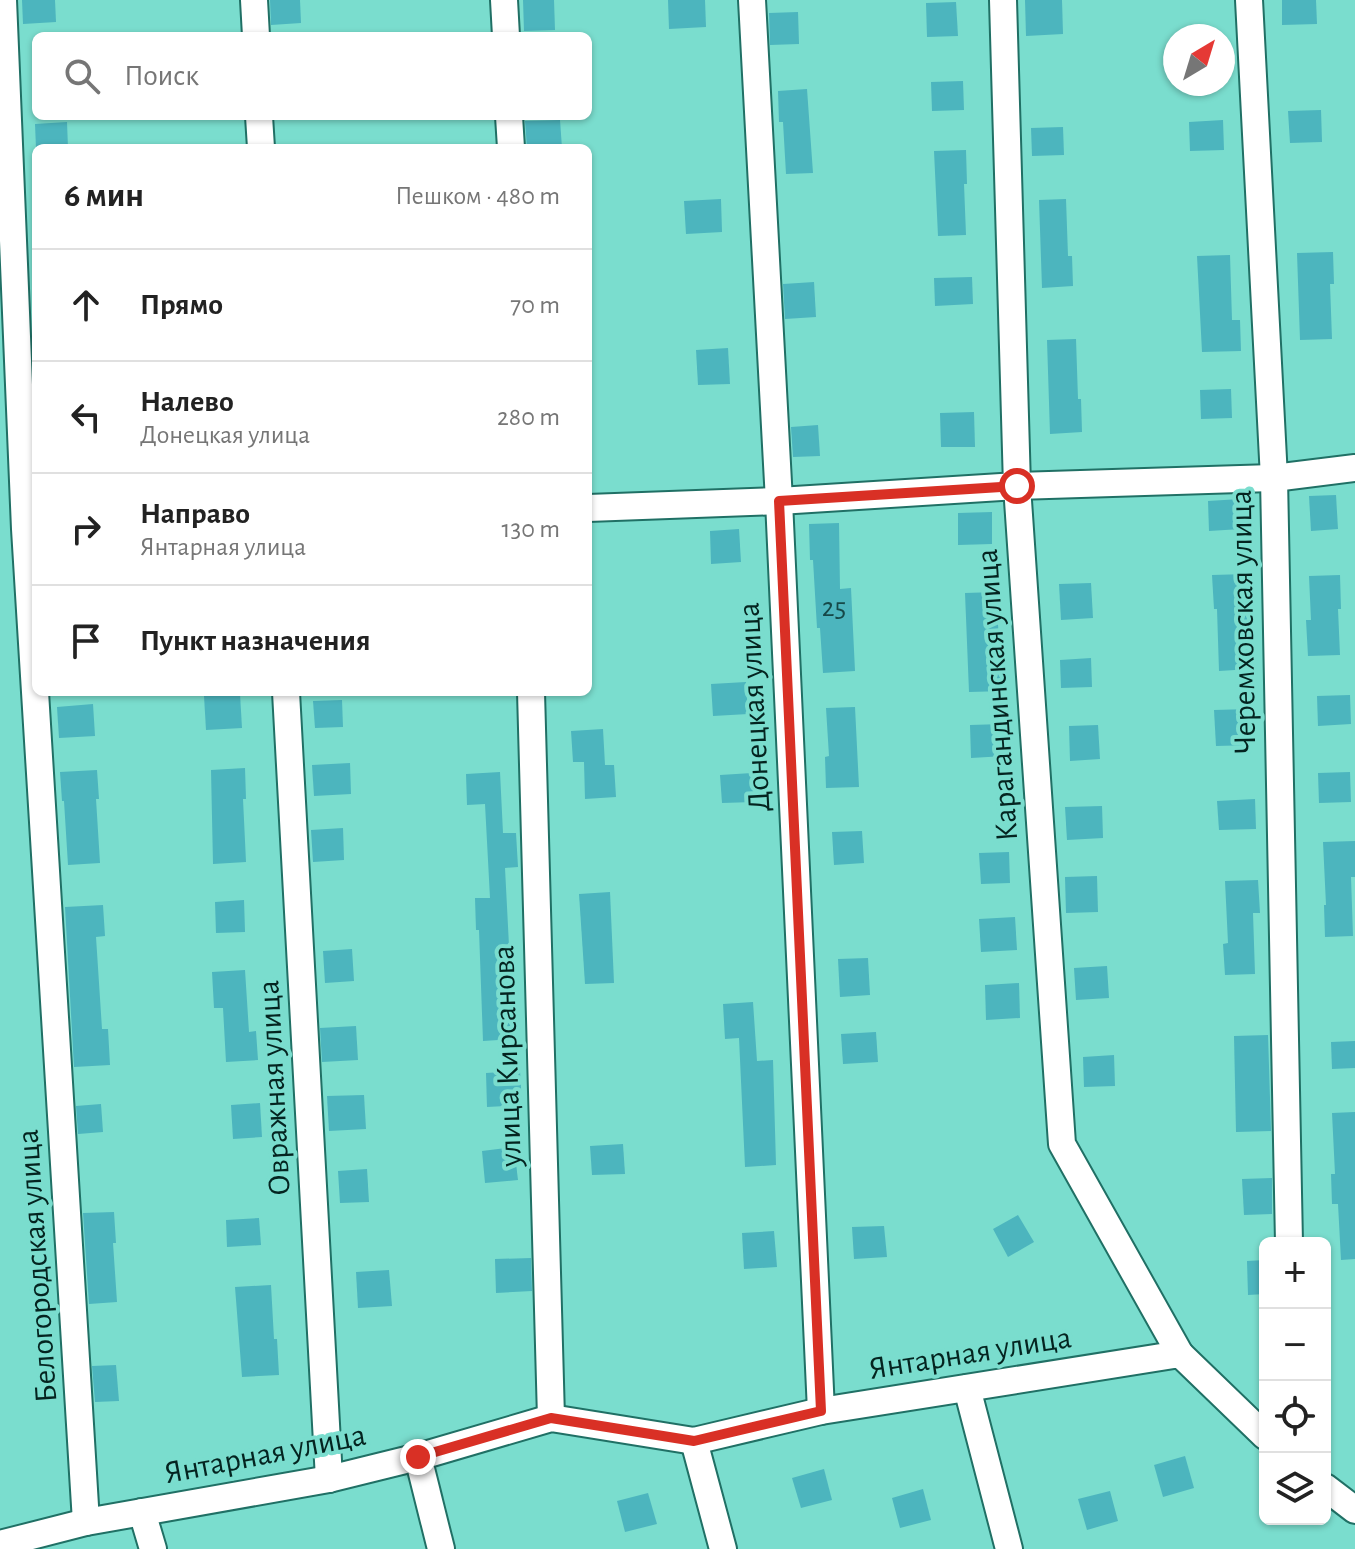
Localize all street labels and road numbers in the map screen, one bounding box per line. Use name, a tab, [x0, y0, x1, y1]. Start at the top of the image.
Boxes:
street label: Черемховская улица	[1225, 489, 1261, 755]
street label: Карагандинская улица	[971, 548, 1023, 842]
street label: Донецкая улица	[733, 602, 775, 812]
street label: улица Кирсанова	[487, 945, 527, 1168]
street label: Овражная улица	[252, 979, 296, 1197]
street label: Белогородская улица	[11, 1128, 63, 1404]
street label: Янтарная улица	[866, 1321, 1074, 1385]
street label: Янтарная улица	[162, 1419, 368, 1489]

